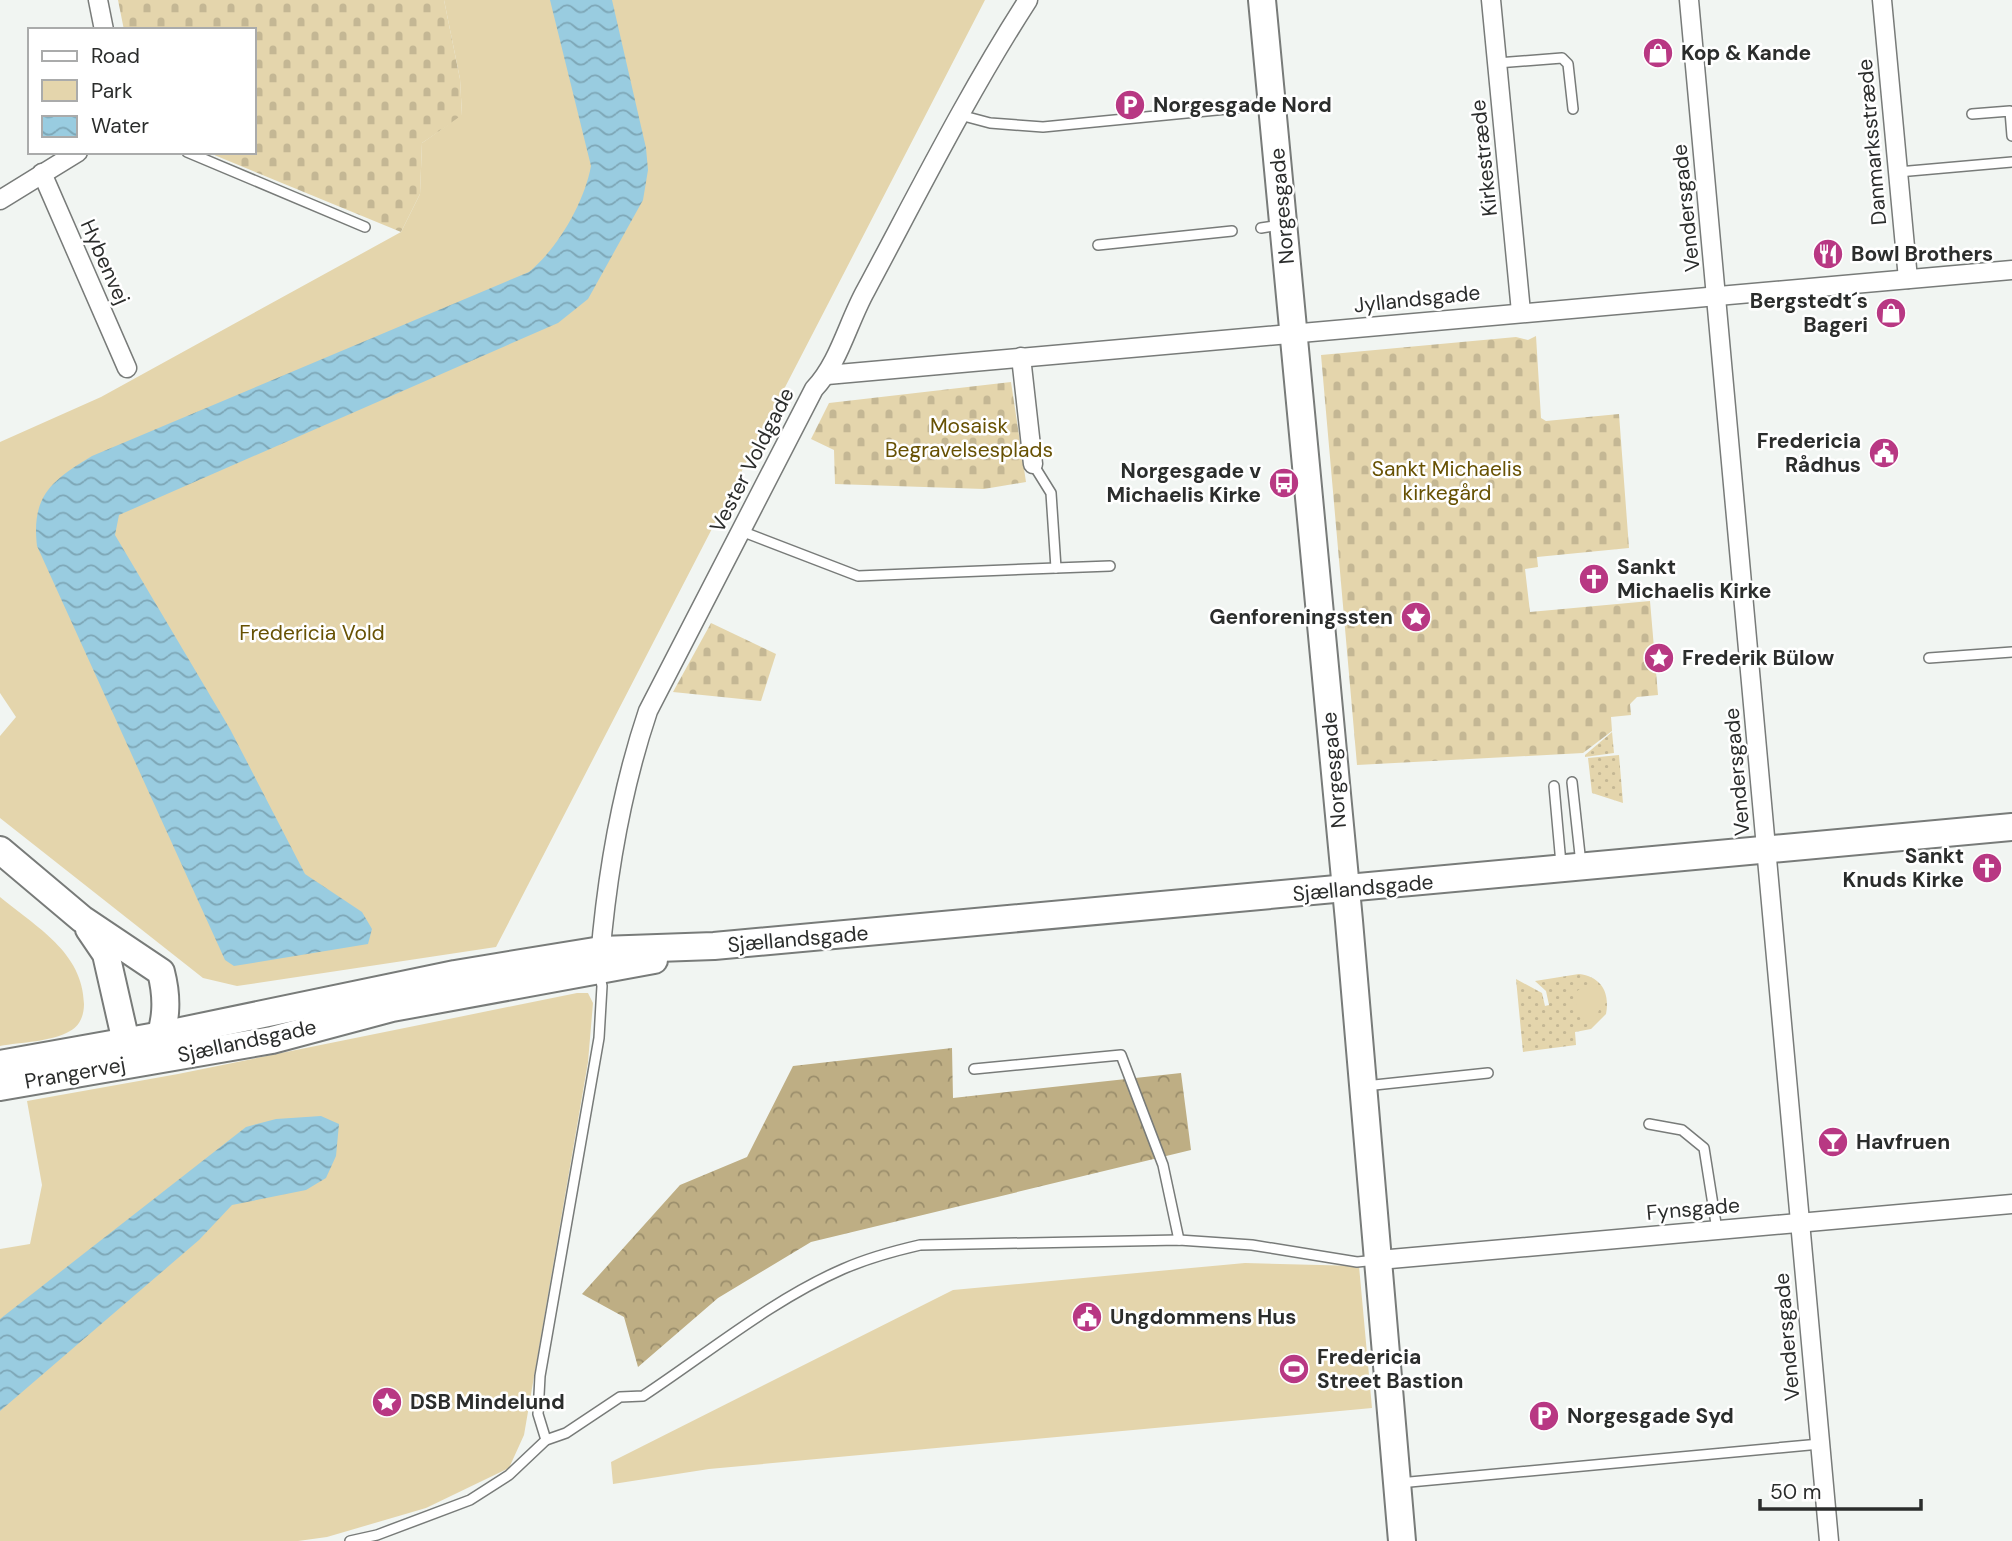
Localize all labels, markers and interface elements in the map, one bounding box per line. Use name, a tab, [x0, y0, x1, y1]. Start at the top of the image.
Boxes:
legend	[28, 28, 256, 154]
shop icon: Kop & Kande	[1641, 36, 1675, 70]
place label: Kop & Kande	[1681, 39, 1811, 67]
text: Road	[91, 42, 140, 70]
street label: Danmarksstræde	[1851, 58, 1893, 226]
text: Park	[91, 77, 133, 105]
parking icon: Norgesgade Nord	[1113, 88, 1147, 122]
place label: Norgesgade Nord	[1153, 91, 1332, 119]
street label: Kirkestræde	[1464, 98, 1504, 218]
text: Water	[91, 112, 149, 140]
street label: Vendersgade	[1665, 143, 1707, 273]
street label: Norgesgade	[1263, 147, 1301, 265]
street label: Hybenvej	[74, 215, 136, 309]
restaurant icon: Bowl Brothers	[1811, 237, 1845, 271]
place label: Bowl Brothers	[1851, 240, 1993, 268]
street label: Jyllandsgade	[1352, 278, 1482, 320]
place label: Bergstedt´s Bageri	[1750, 287, 1868, 339]
shop icon: Bergstedt´s Bageri	[1874, 296, 1908, 330]
street label: Vester Voldgade	[703, 383, 801, 537]
park label: Mosaisk Begravelsesplads	[885, 412, 1053, 464]
place label: Fredericia Rådhus	[1757, 427, 1861, 479]
public building icon: Fredericia Rådhus	[1867, 436, 1901, 470]
park label: Sankt Michaelis kirkegård	[1372, 455, 1522, 507]
place label: Norgesgade v Michaelis Kirke	[1107, 457, 1261, 509]
bus stop icon: Norgesgade v Michaelis Kirke	[1267, 466, 1301, 500]
place label: Sankt Michaelis Kirke	[1617, 553, 1771, 605]
church icon: Sankt Michaelis Kirke	[1577, 562, 1611, 596]
place icon: Genforeningssten	[1399, 600, 1433, 634]
place label: Genforeningssten	[1209, 603, 1393, 631]
park label: Fredericia Vold	[239, 619, 385, 647]
place icon: Frederik Bülow	[1642, 641, 1676, 675]
place label: Frederik Bülow	[1682, 644, 1834, 672]
street label: Vendersgade	[1717, 707, 1757, 837]
street label: Norgesgade	[1315, 711, 1353, 829]
place label: Sankt Knuds Kirke	[1843, 842, 1964, 894]
church icon: Sankt Knuds Kirke	[1970, 851, 2004, 885]
street label: Sjællandsgade	[1291, 868, 1435, 908]
street label: Sjællandsgade	[726, 919, 870, 959]
street label: Sjællandsgade	[175, 1013, 319, 1069]
street label: Prangervej	[22, 1050, 128, 1096]
bar icon: Havfruen	[1816, 1125, 1850, 1159]
place label: Havfruen	[1856, 1128, 1950, 1156]
street label: Fynsgade	[1645, 1191, 1741, 1227]
street label: Vendersgade	[1767, 1272, 1807, 1402]
public building icon: Ungdommens Hus	[1070, 1300, 1104, 1334]
place label: Ungdommens Hus	[1110, 1303, 1296, 1331]
place label: Fredericia Street Bastion	[1317, 1343, 1464, 1395]
sports icon: Fredericia Street Bastion	[1277, 1352, 1311, 1386]
place icon: DSB Mindelund	[370, 1385, 404, 1419]
place label: DSB Mindelund	[410, 1388, 565, 1416]
parking icon: Norgesgade Syd	[1527, 1399, 1561, 1433]
place label: Norgesgade Syd	[1567, 1402, 1734, 1430]
scale bar	[1760, 1468, 1921, 1512]
text: 50 m	[1770, 1478, 1821, 1506]

